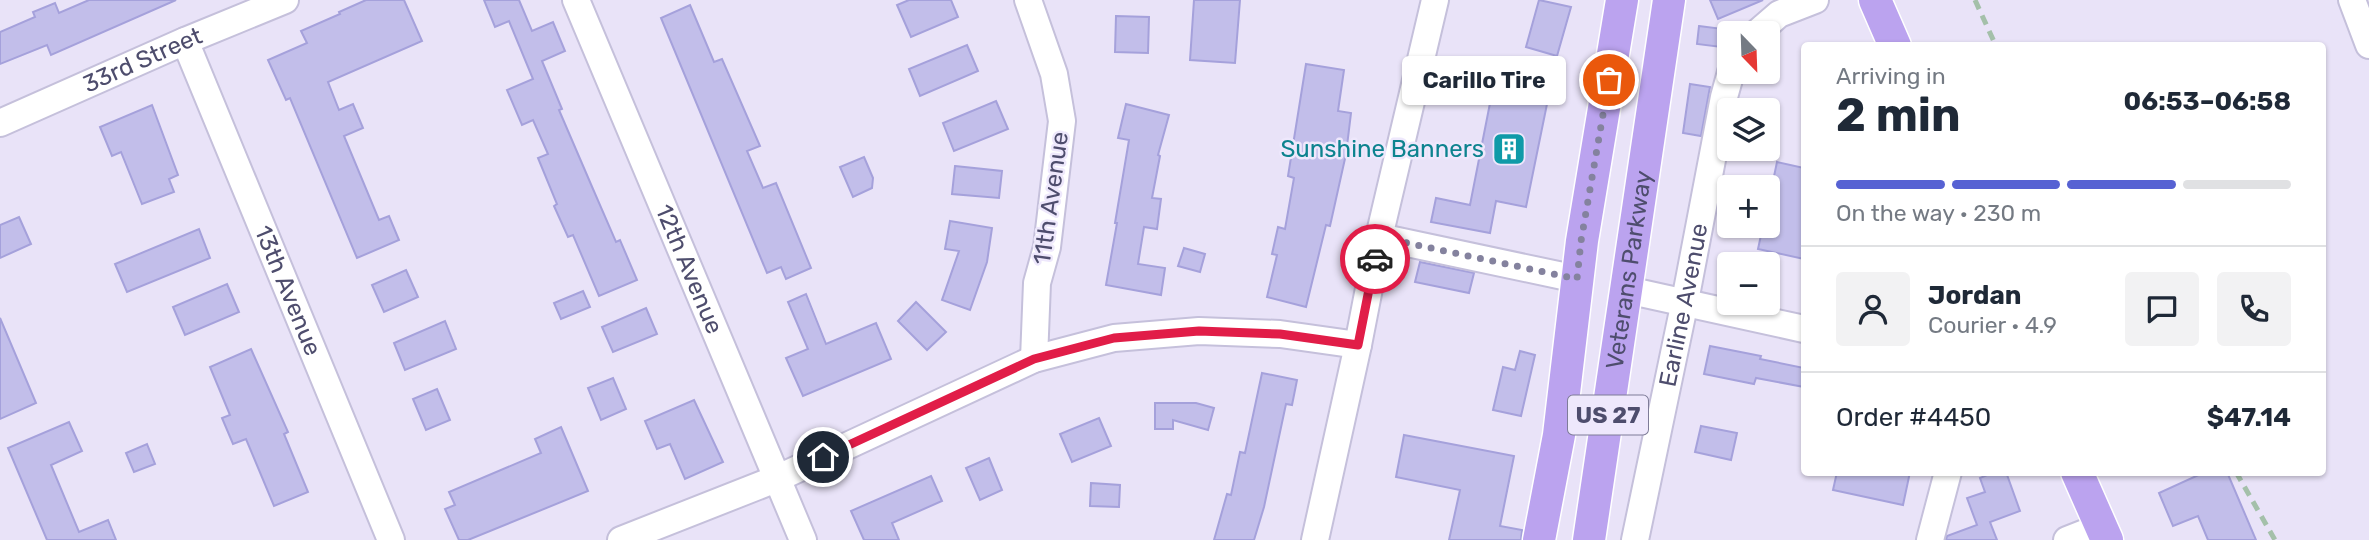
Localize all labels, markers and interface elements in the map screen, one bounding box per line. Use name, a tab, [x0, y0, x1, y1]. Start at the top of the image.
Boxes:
street label: 33rd Street	[79, 21, 206, 98]
north arrow	[1717, 21, 1780, 84]
map controls	[1717, 21, 1780, 315]
pin	[1579, 50, 1639, 110]
callout: Carillo Tire	[1402, 56, 1567, 104]
icon: bag	[1590, 61, 1628, 99]
text: Arriving in	[1836, 62, 1946, 90]
text: Carillo Tire	[1422, 66, 1546, 94]
text: 06:53–06:58	[2124, 86, 2291, 117]
text: 2 min	[1836, 88, 1961, 143]
button: layers	[1717, 98, 1780, 161]
street label: 11th Avenue	[1028, 130, 1074, 266]
building icon: Sunshine Banners	[1490, 130, 1528, 168]
place label: Sunshine Banners	[1280, 135, 1484, 163]
street label: Veterans Parkway	[1600, 169, 1658, 371]
button: +	[1717, 175, 1780, 238]
text: On the way · 230 m	[1836, 199, 2041, 227]
street label: 12th Avenue	[650, 200, 729, 338]
street label: 13th Avenue	[249, 221, 327, 360]
street label: Earline Avenue	[1653, 221, 1714, 389]
courier	[1340, 224, 1410, 294]
icon: car	[1356, 240, 1394, 278]
button: −	[1717, 252, 1780, 315]
button: person	[1836, 272, 1910, 346]
button: chat	[2125, 272, 2199, 346]
button: phone	[2217, 272, 2291, 346]
text: Jordan	[1928, 280, 2021, 311]
text: Courier · 4.9	[1928, 311, 2057, 339]
road number: US 27	[1568, 396, 1648, 434]
text: Order #4450	[1836, 402, 1991, 433]
text: $47.14	[2207, 402, 2291, 433]
pin	[793, 427, 853, 487]
icon: home	[804, 438, 842, 476]

